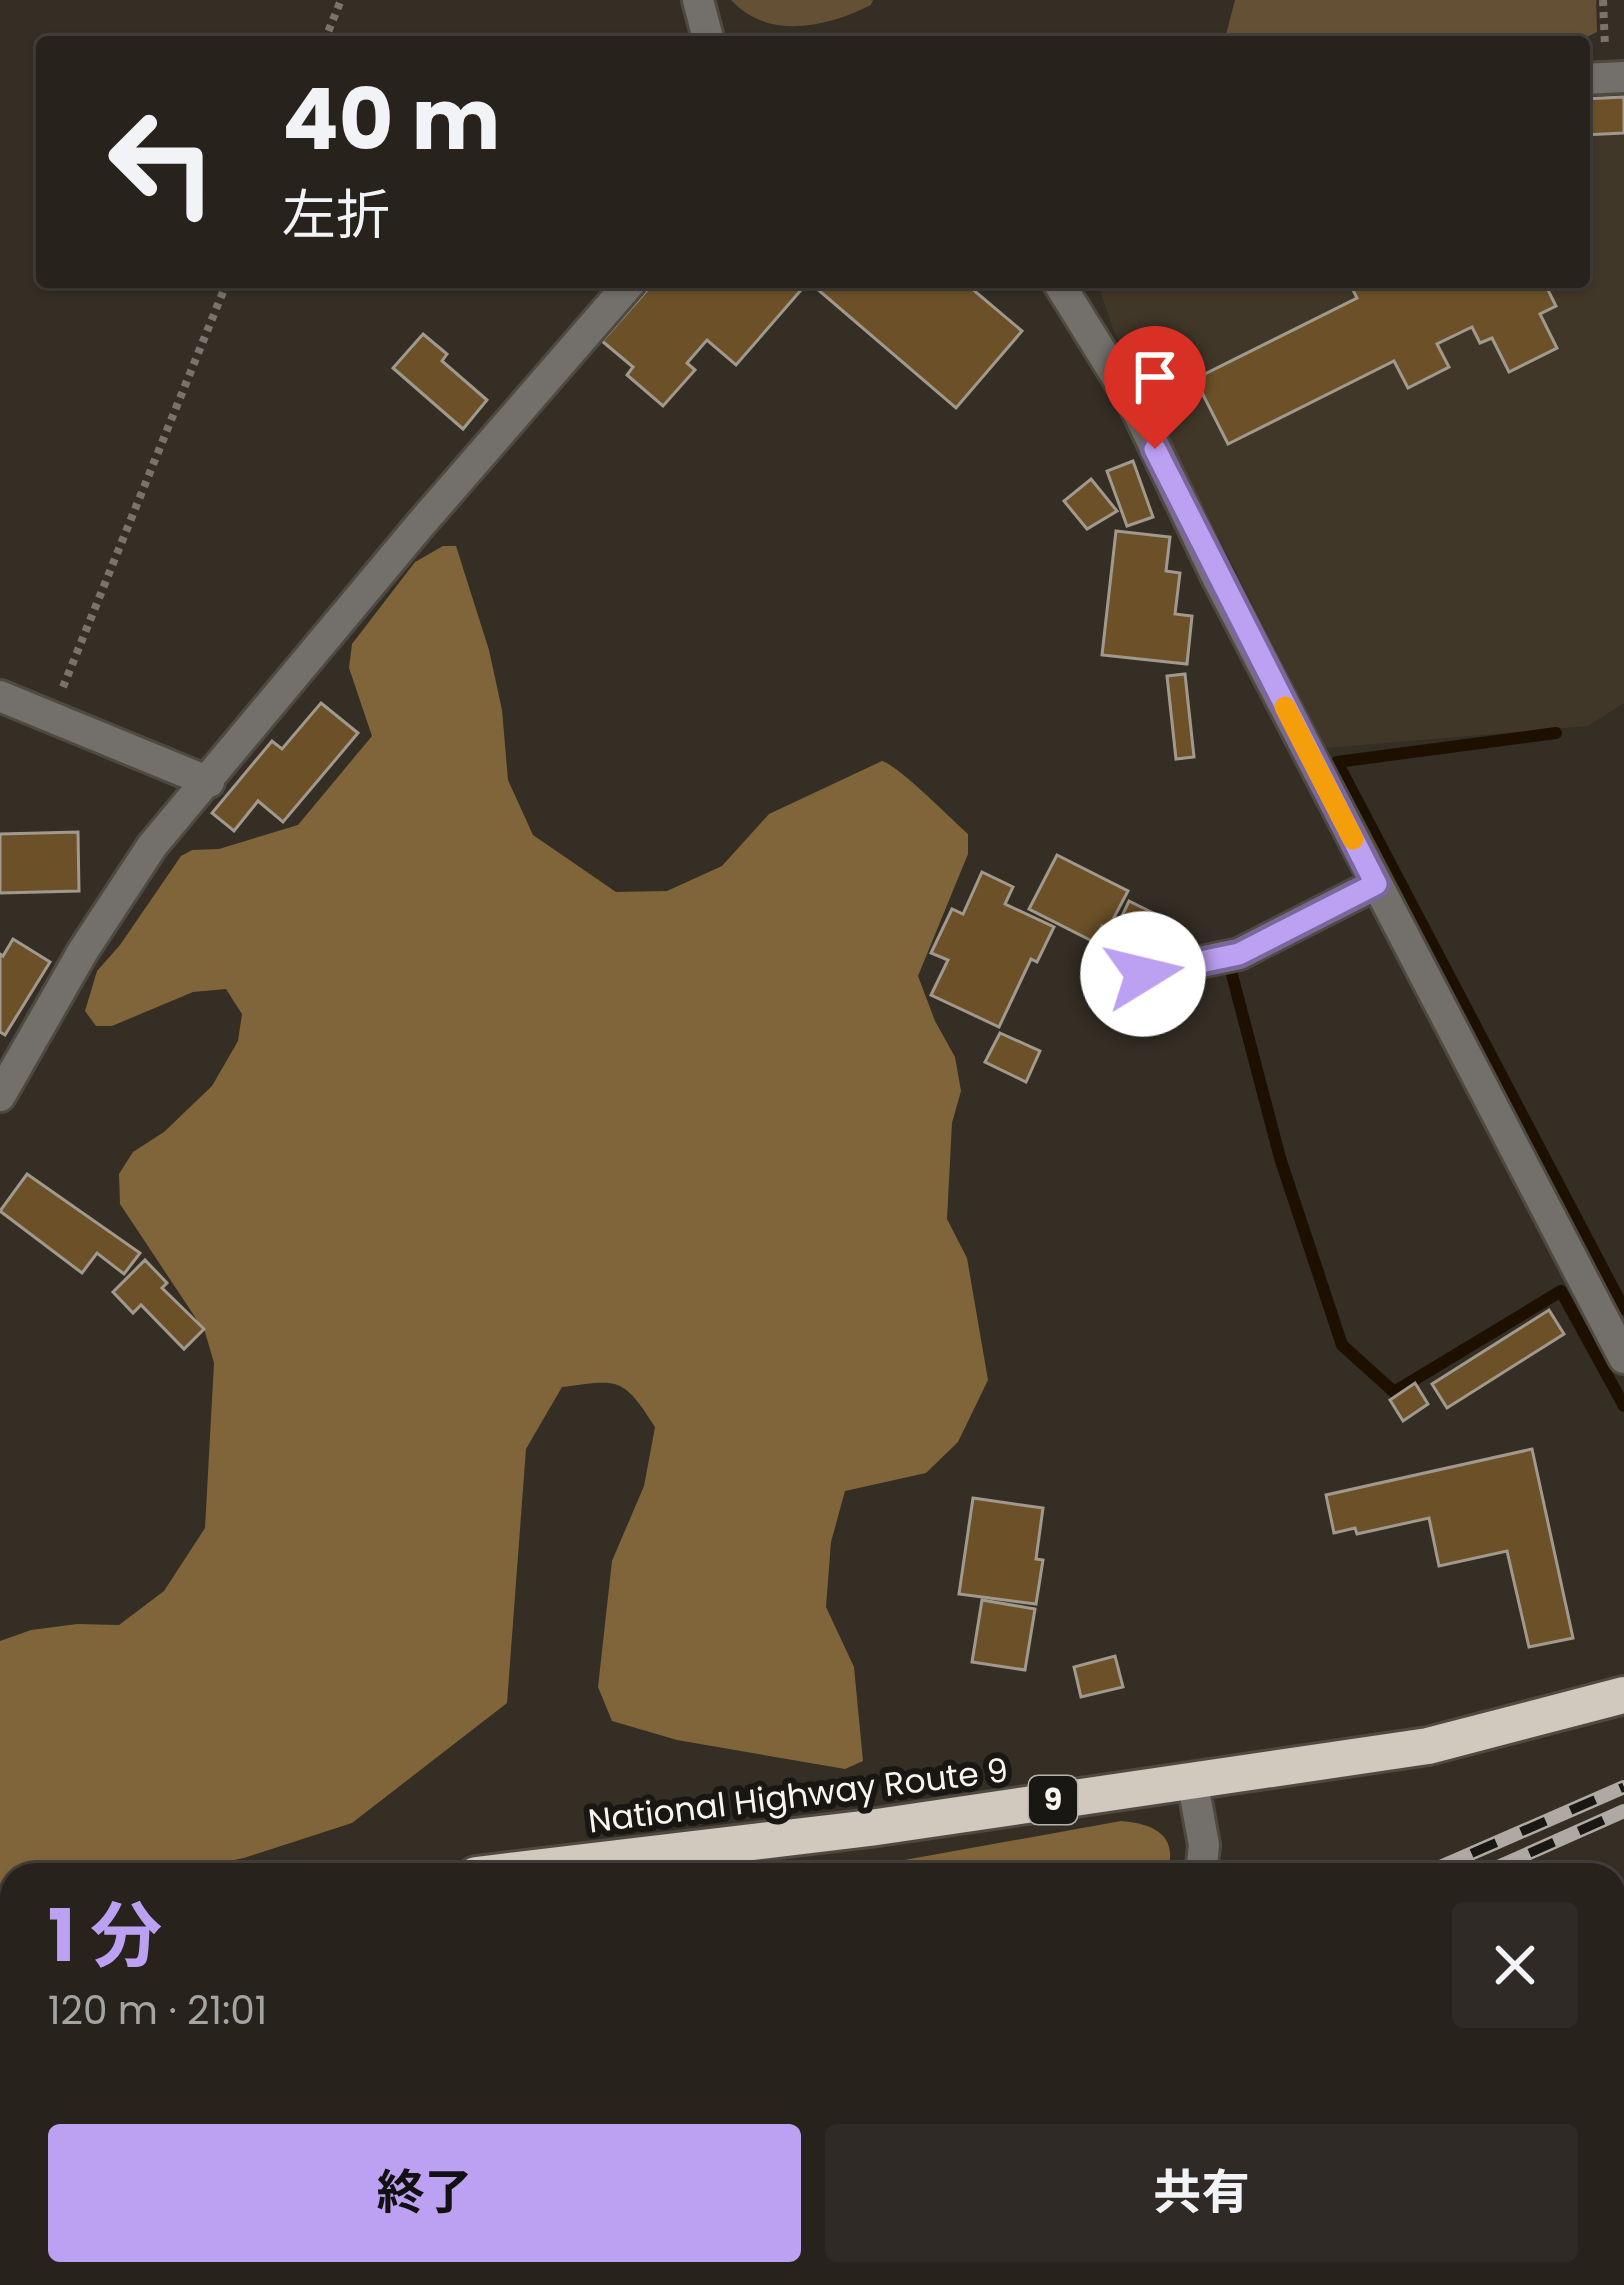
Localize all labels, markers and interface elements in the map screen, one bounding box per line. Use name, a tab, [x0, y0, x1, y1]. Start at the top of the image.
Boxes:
text: 40 m	[282, 61, 500, 178]
icon: left	[84, 84, 240, 240]
text: 左折	[282, 177, 390, 253]
pin	[1104, 326, 1206, 449]
icon: arrive	[1122, 344, 1188, 410]
position arrow	[1080, 911, 1206, 1037]
street label: National Highway Route 9	[585, 1746, 1011, 1845]
road number: 9	[1029, 1776, 1077, 1824]
text: 1 分	[48, 1885, 162, 1986]
button: close	[1452, 1902, 1578, 2028]
text: 120 m · 21:01	[48, 1983, 267, 2038]
button: 終了	[48, 2124, 801, 2262]
button: 共有	[825, 2124, 1578, 2262]

